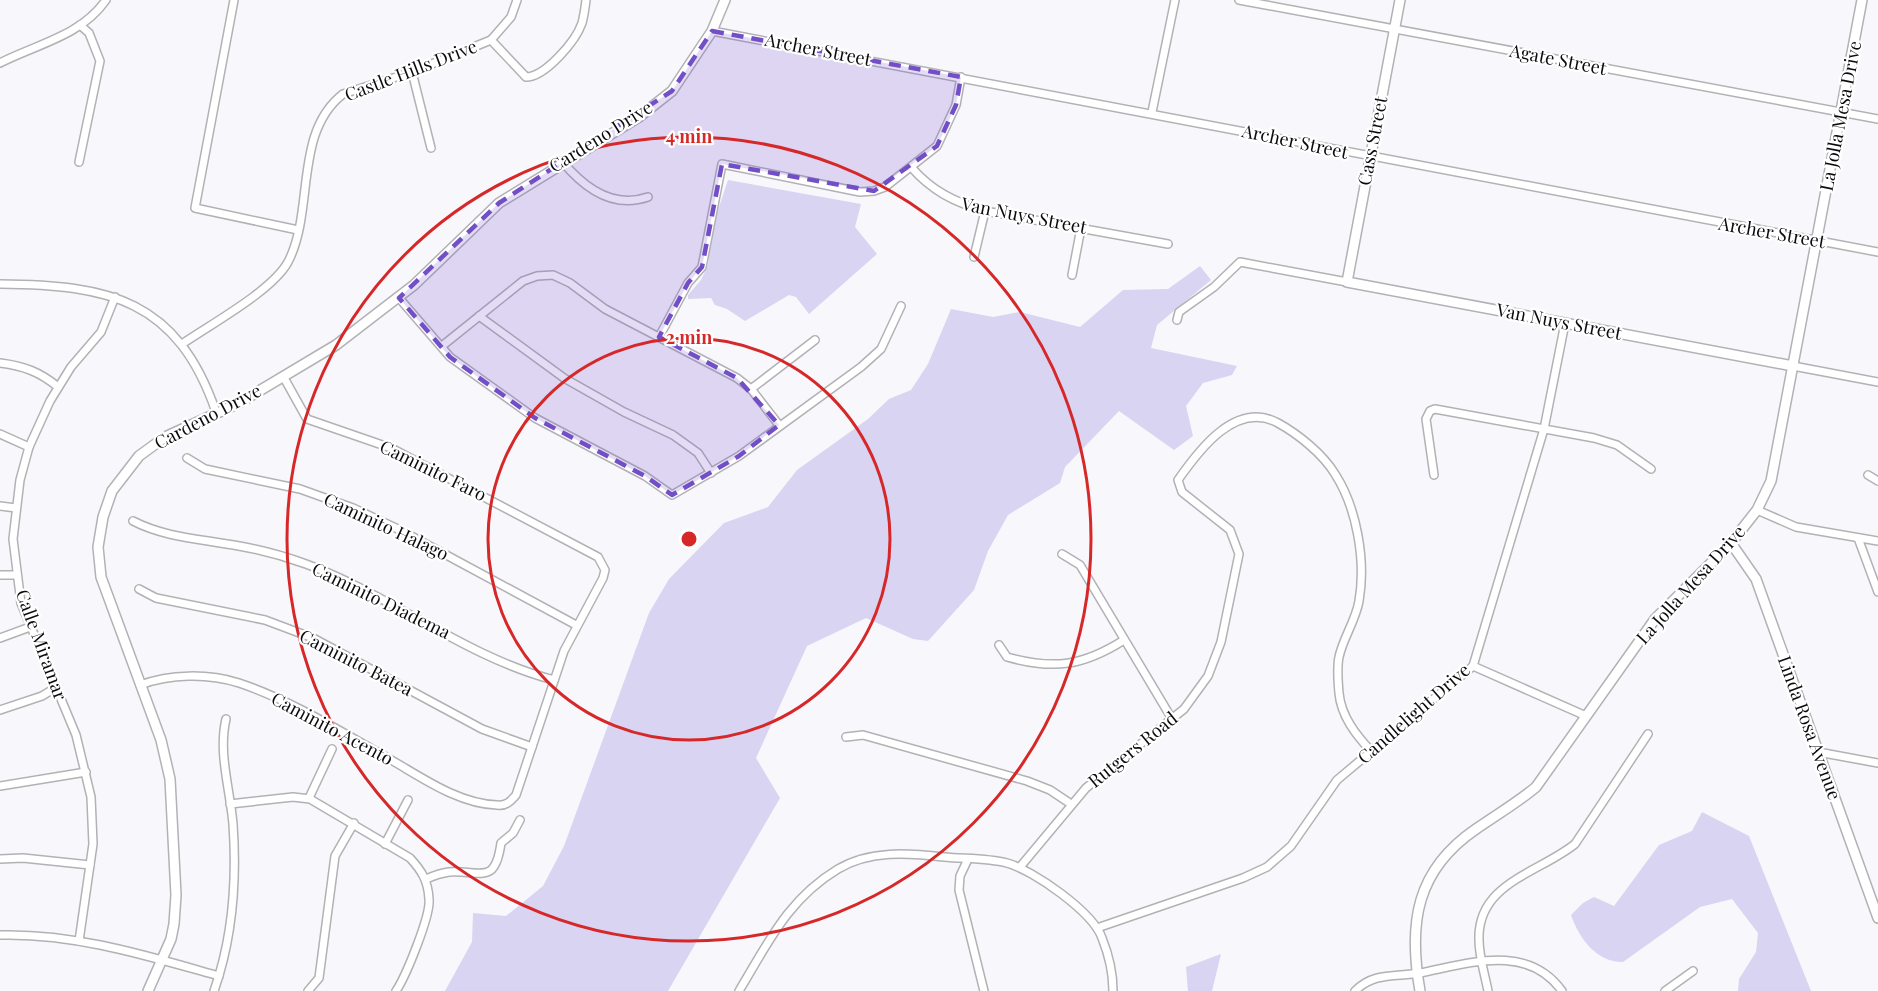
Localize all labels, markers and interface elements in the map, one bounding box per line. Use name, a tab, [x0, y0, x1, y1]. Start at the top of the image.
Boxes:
street label: Archer Street	[762, 27, 874, 71]
street label: Castle Hills Drive	[341, 34, 480, 106]
street label: Agate Street	[1507, 38, 1609, 80]
street label: La Jolla Mesa Drive	[1814, 39, 1866, 193]
street label: Cass Street	[1352, 94, 1393, 187]
street label: Cardeno Drive	[544, 95, 657, 178]
street label: Archer Street	[1239, 118, 1351, 164]
text: 4 min	[666, 124, 712, 148]
street label: Van Nuys Street	[959, 191, 1089, 239]
street label: Archer Street	[1716, 211, 1828, 253]
street label: Van Nuys Street	[1494, 297, 1624, 345]
text: 2 min	[666, 325, 712, 349]
street label: Cardeno Drive	[150, 378, 265, 454]
street label: Caminito Faro	[376, 434, 491, 506]
street label: Caminito Halago	[320, 487, 453, 566]
street label: La Jolla Mesa Drive	[1630, 520, 1750, 649]
centre of rings	[679, 529, 699, 549]
street label: Caminito Diadema	[308, 556, 455, 644]
street label: Calle Miramar	[11, 586, 73, 703]
street label: Caminito Batea	[296, 623, 417, 701]
street label: Linda Rosa Avenue	[1773, 652, 1847, 803]
street label: Candlelight Drive	[1352, 658, 1475, 769]
street label: Caminito Acento	[267, 686, 398, 770]
street label: Rutgers Road	[1083, 706, 1182, 793]

